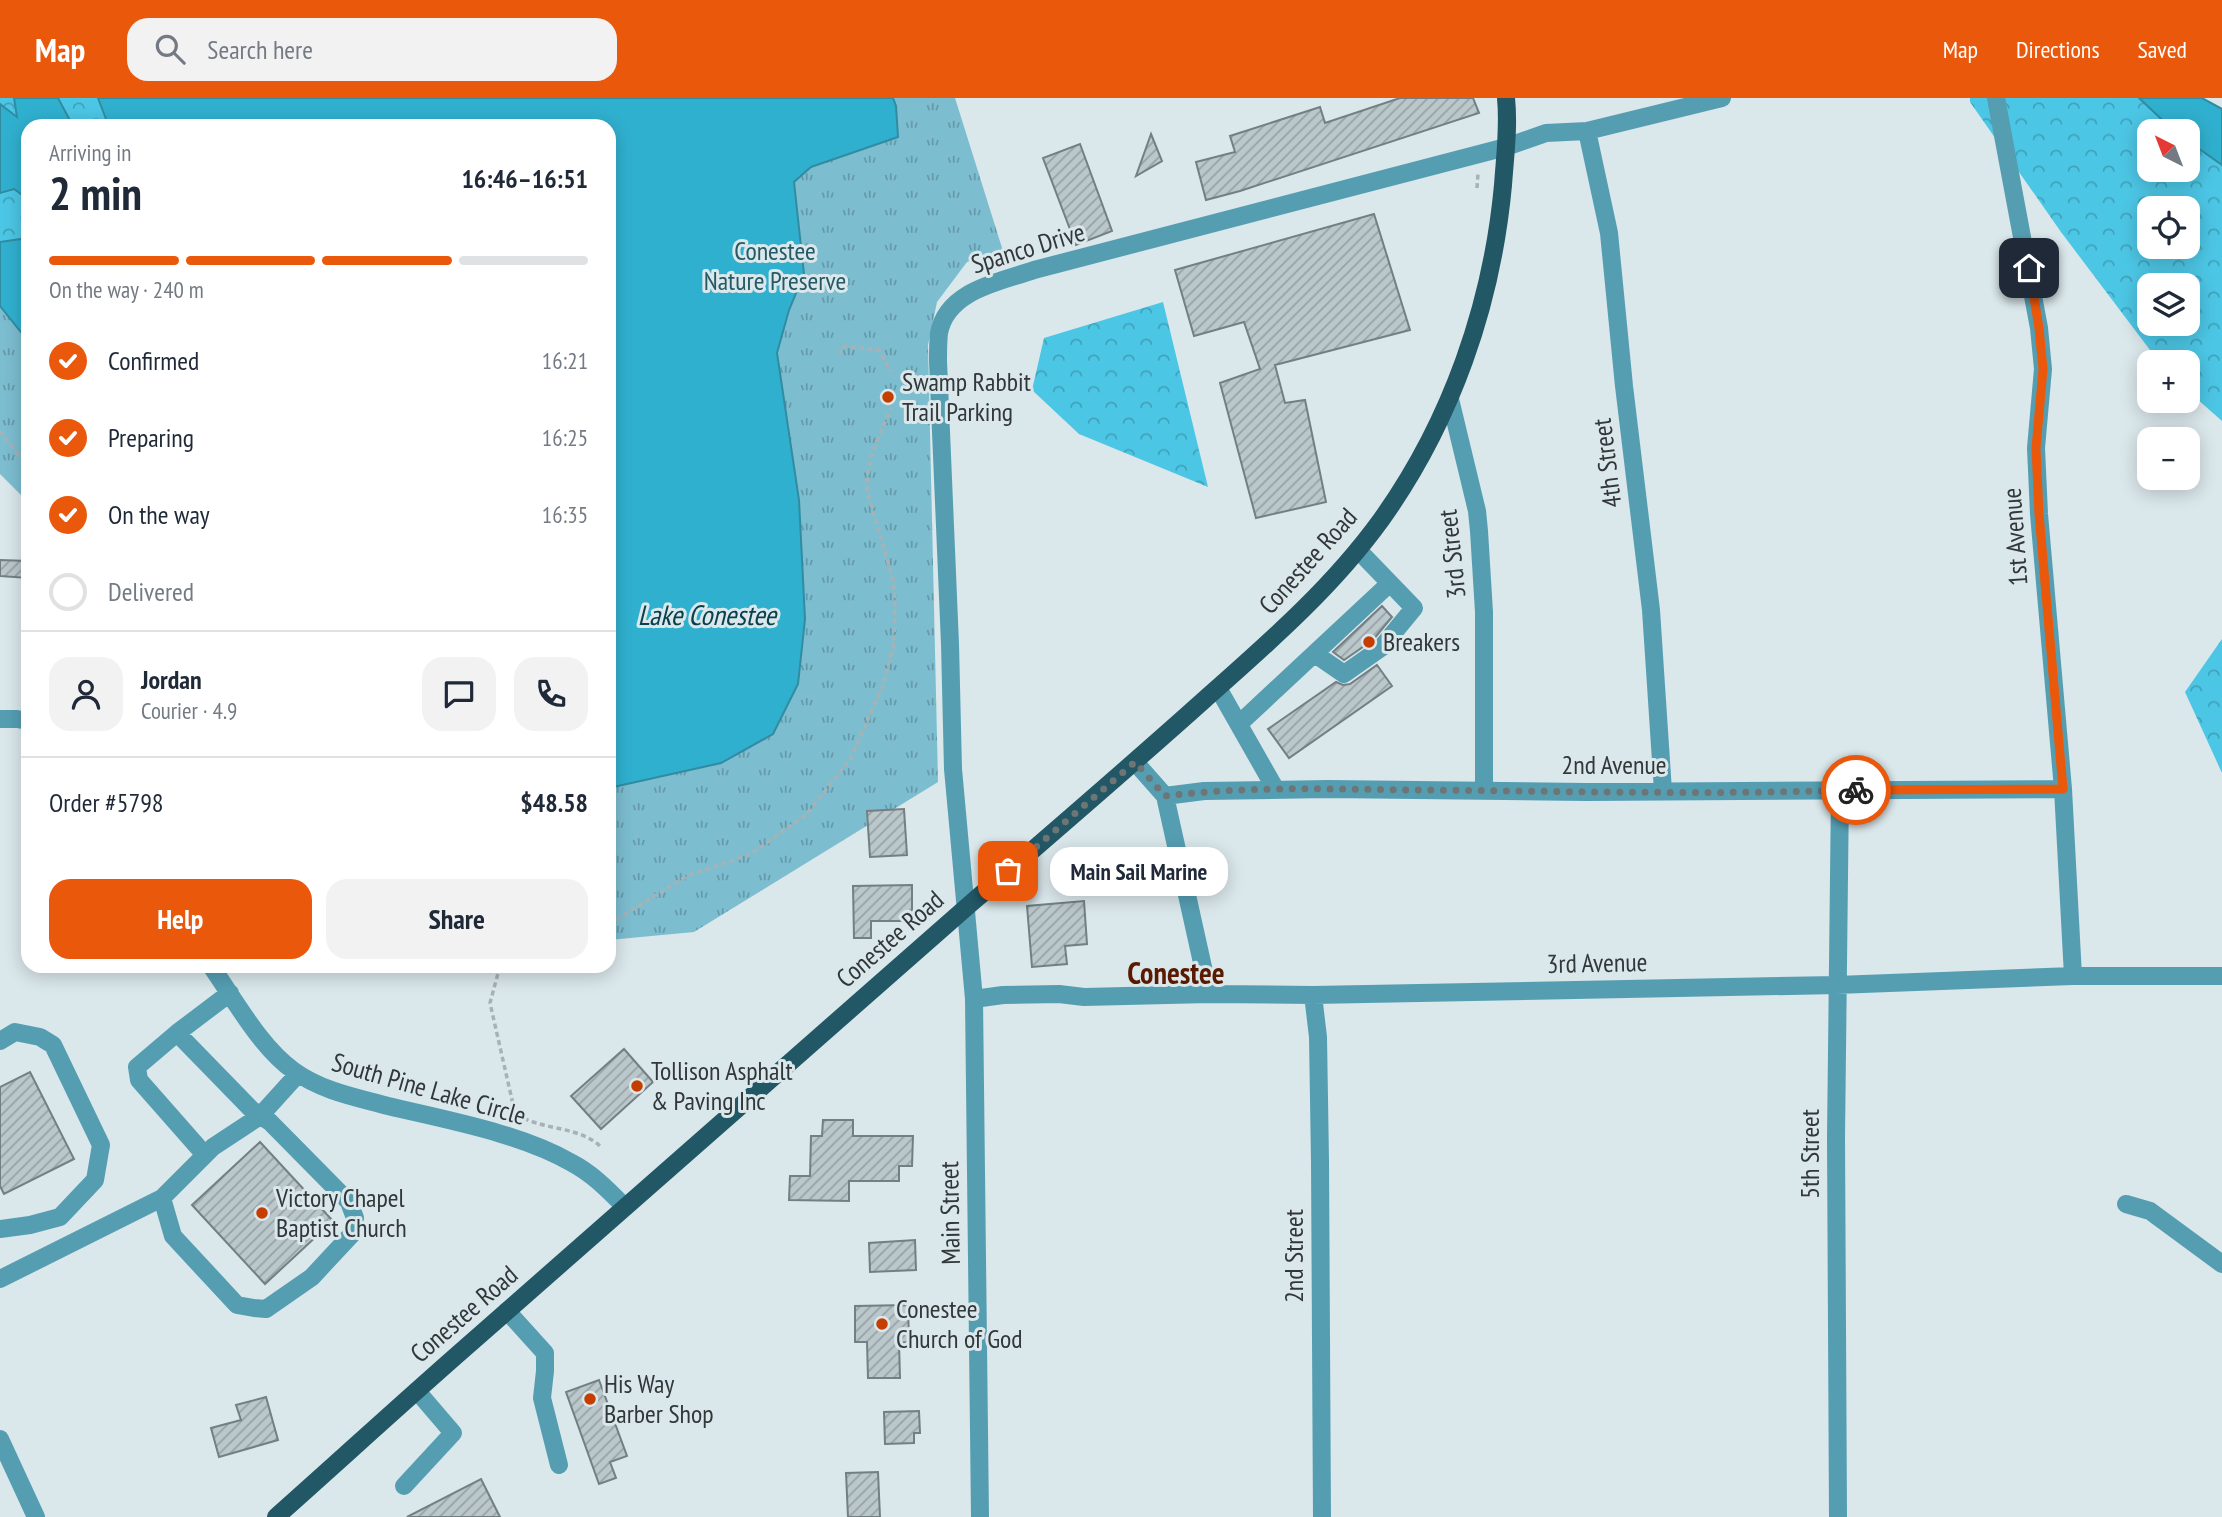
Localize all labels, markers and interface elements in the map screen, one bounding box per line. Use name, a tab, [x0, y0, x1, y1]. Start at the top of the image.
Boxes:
search box	[127, 18, 617, 81]
text: Map	[35, 28, 85, 71]
icon: search	[151, 30, 189, 68]
text: Search here	[207, 33, 313, 66]
text: Map	[1943, 34, 1978, 65]
text: Directions	[2016, 34, 2100, 65]
text: Saved	[2138, 34, 2187, 65]
north arrow	[2137, 119, 2200, 182]
map controls	[2137, 119, 2200, 490]
text: Arriving in	[49, 138, 131, 167]
text: 16:46–16:51	[461, 162, 588, 195]
text: 2 min	[49, 163, 142, 223]
button: locate	[2137, 196, 2200, 259]
street label: Spanco Drive	[967, 215, 1089, 280]
park label: Conestee Nature Preserve	[704, 234, 846, 297]
pin	[1999, 238, 2059, 298]
icon: home	[2010, 249, 2048, 287]
button: layers	[2137, 273, 2200, 336]
text: On the way · 240 m	[49, 275, 204, 304]
icon: check	[49, 342, 87, 380]
text: Confirmed	[108, 344, 199, 377]
text: 16:21	[542, 346, 588, 375]
button: +	[2137, 350, 2200, 413]
place label: Swamp Rabbit Trail Parking	[902, 365, 1031, 428]
marker: Swamp Rabbit Trail Parking	[880, 389, 896, 405]
street label: 4th Street	[1585, 417, 1628, 510]
icon: check	[49, 419, 87, 457]
text: Preparing	[108, 421, 194, 454]
text: 16:25	[542, 423, 588, 452]
button: −	[2137, 427, 2200, 490]
street label: 1st Avenue	[1995, 487, 2034, 587]
icon: check	[49, 496, 87, 534]
text: On the way	[108, 498, 210, 531]
text: 16:35	[542, 500, 588, 529]
street label: Conestee Road	[1251, 501, 1364, 621]
street label: 3rd Street	[1430, 508, 1473, 600]
text: Delivered	[108, 575, 194, 608]
water label: Lake Conestee	[638, 596, 779, 633]
place label: Breakers	[1383, 625, 1460, 658]
marker: Breakers	[1361, 634, 1377, 650]
button: person	[49, 657, 123, 731]
button: chat	[422, 657, 496, 731]
button: phone	[514, 657, 588, 731]
text: Jordan	[141, 663, 202, 696]
text: Courier · 4.9	[141, 696, 237, 725]
street label: 2nd Avenue	[1562, 748, 1666, 781]
courier	[1821, 755, 1891, 825]
icon: bike	[1837, 771, 1875, 809]
text: Order #5798	[49, 786, 164, 819]
text: $48.58	[520, 786, 588, 819]
pin	[978, 841, 1038, 901]
callout: Main Sail Marine	[1050, 846, 1228, 896]
icon: bag	[989, 852, 1027, 890]
text: Main Sail Marine	[1071, 857, 1207, 886]
button: Help	[49, 879, 312, 959]
button: Share	[326, 879, 588, 959]
street label: Conestee Road	[829, 883, 950, 994]
street label: 3rd Avenue	[1546, 945, 1648, 980]
district label: Conestee	[1127, 953, 1225, 992]
street label: South Pine Lake Circle	[328, 1045, 530, 1132]
place label: Tollison Asphalt & Paving Inc	[651, 1054, 793, 1117]
marker: Tollison Asphalt & Paving Inc	[629, 1078, 645, 1094]
street label: 5th Street	[1793, 1109, 1826, 1199]
street label: Main Street	[932, 1161, 967, 1265]
place label: Victory Chapel Baptist Church	[275, 1181, 407, 1244]
marker: Victory Chapel Baptist Church	[254, 1205, 270, 1221]
street label: 2nd Street	[1277, 1209, 1310, 1303]
street label: Conestee Road	[403, 1258, 524, 1369]
place label: Conestee Church of God	[896, 1292, 1022, 1355]
marker: Conestee Church of God	[874, 1316, 890, 1332]
place label: His Way Barber Shop	[604, 1367, 714, 1430]
marker: His Way Barber Shop	[582, 1391, 598, 1407]

